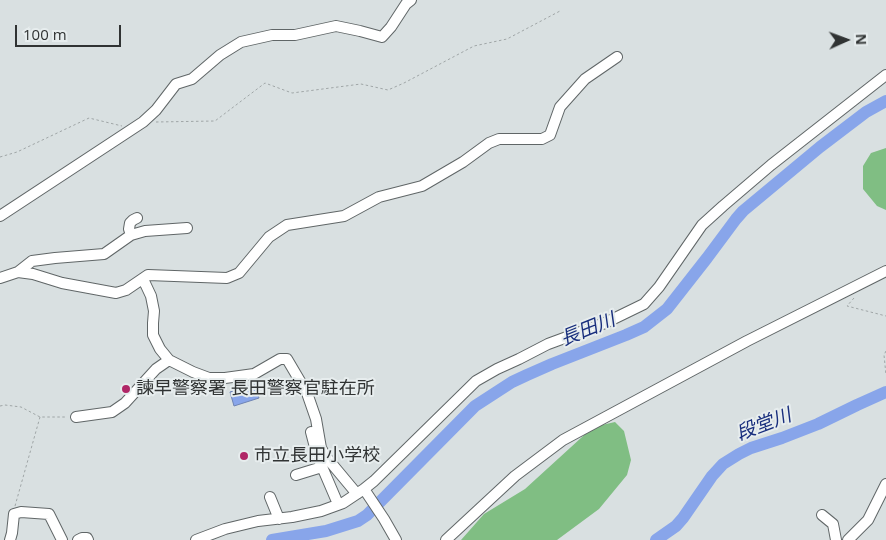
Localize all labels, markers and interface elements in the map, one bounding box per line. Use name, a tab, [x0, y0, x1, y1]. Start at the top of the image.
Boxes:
scale bar	[18, 15, 124, 47]
north arrow	[821, 15, 871, 65]
text: 100 m	[23, 24, 67, 44]
text: N	[852, 33, 871, 45]
water label: 長田川	[557, 309, 619, 351]
place label: 諫早警察署 長田警察官駐在所	[136, 378, 375, 400]
marker: 諫早警察署 長田警察官駐在所	[120, 383, 132, 395]
water label: 段堂川	[733, 404, 795, 446]
place label: 市立長田小学校	[254, 445, 380, 467]
marker: 市立長田小学校	[238, 450, 250, 462]

